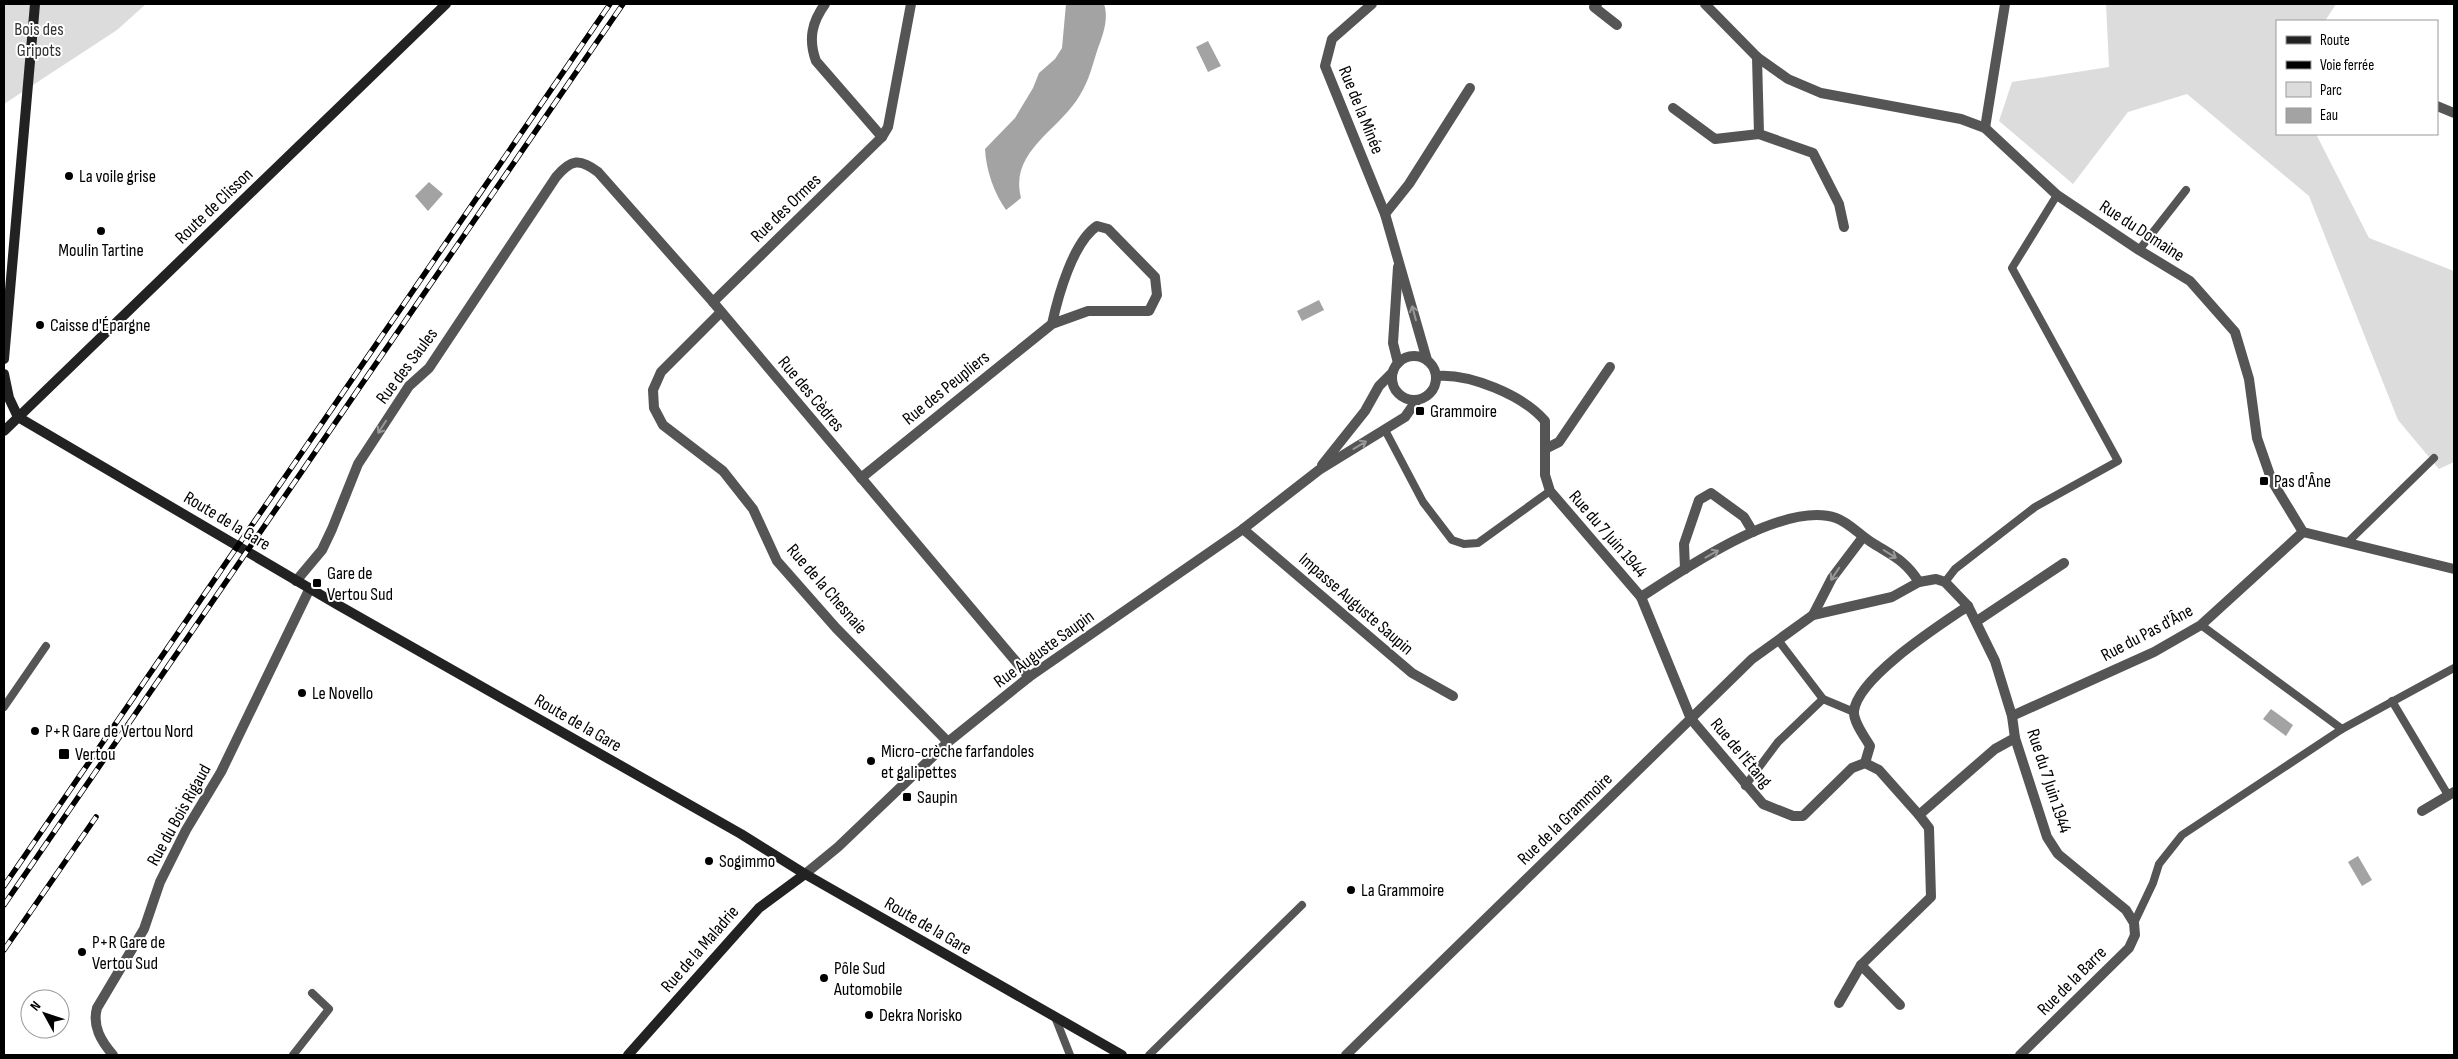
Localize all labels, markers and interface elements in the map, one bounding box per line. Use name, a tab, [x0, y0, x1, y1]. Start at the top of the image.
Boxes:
park label: Bois des Gripots	[14, 19, 64, 61]
legend	[2276, 20, 2438, 135]
text: Route	[2320, 31, 2350, 50]
text: Voie ferrée	[2320, 56, 2374, 75]
street label: Rue de la Minée	[1334, 63, 1388, 157]
text: Parc	[2320, 81, 2342, 100]
text: Eau	[2320, 106, 2338, 125]
street label: Route de Clisson	[171, 164, 257, 248]
place label: La voile grise	[79, 166, 156, 187]
street label: Rue des Ormes	[747, 169, 825, 247]
marker: La voile grise	[63, 170, 75, 182]
street label: Rue du Domaine	[2096, 196, 2188, 266]
marker: Moulin Tartine	[95, 225, 107, 237]
place label: Moulin Tartine	[58, 240, 144, 261]
one-way arrow	[1409, 306, 1418, 322]
place label: Caisse d'Épargne	[50, 315, 150, 336]
marker: Caisse d'Épargne	[34, 319, 46, 331]
street label: Rue des Saules	[372, 324, 442, 408]
street label: Rue des Peupliers	[898, 347, 994, 429]
street label: Rue des Cèdres	[773, 352, 849, 436]
place label: Grammoire	[1430, 401, 1497, 422]
marker: Grammoire	[1414, 405, 1426, 417]
one-way arrow	[376, 420, 387, 434]
one-way arrow	[1353, 440, 1367, 450]
place label: Pas d'Âne	[2274, 471, 2331, 492]
marker: Pas d'Âne	[2258, 475, 2270, 487]
street label: Rue du 7 Juin 1944	[1565, 486, 1652, 582]
street label: Route de la Gare	[180, 487, 274, 555]
street label: Rue de la Chesnaie	[782, 540, 872, 638]
one-way arrow	[1705, 548, 1719, 558]
street label: Impasse Auguste Saupin	[1294, 549, 1418, 659]
one-way arrow	[1883, 549, 1897, 559]
place label: Gare de Vertou Sud	[327, 563, 393, 605]
one-way arrow	[1830, 567, 1841, 581]
marker: Gare de Vertou Sud	[311, 577, 323, 589]
street label: Rue du Pas d'Âne	[2098, 600, 2196, 666]
street label: Rue Auguste Saupin	[990, 606, 1098, 692]
place label: Le Novello	[312, 683, 373, 704]
marker: Le Novello	[296, 687, 308, 699]
street label: Route de la Gare	[531, 690, 625, 756]
street label: Rue de l'Étang	[1706, 714, 1776, 792]
place label: P+R Gare de Vertou Nord	[45, 721, 193, 742]
marker: P+R Gare de Vertou Nord	[29, 725, 41, 737]
street label: Rue du 7 Juin 1944	[2022, 726, 2076, 836]
place label: Micro-crèche farfandoles et galipettes	[881, 741, 1034, 783]
place label: Vertou	[75, 744, 116, 765]
marker: Vertou	[57, 747, 71, 761]
marker: Micro-crèche farfandoles et galipettes	[865, 755, 877, 767]
street label: Rue du Bois Rigaud	[143, 761, 215, 869]
street label: Rue de la Grammoire	[1513, 769, 1617, 869]
place label: Saupin	[917, 787, 958, 808]
marker: Saupin	[901, 791, 913, 803]
place label: Sogimmo	[719, 851, 775, 872]
marker: Sogimmo	[703, 855, 715, 867]
place label: La Grammoire	[1361, 880, 1444, 901]
marker: La Grammoire	[1345, 884, 1357, 896]
street label: Route de la Gare	[881, 893, 975, 959]
street label: Rue de la Maladrie	[657, 901, 743, 997]
place label: P+R Gare de Vertou Sud	[92, 932, 165, 974]
street label: Rue de la Barre	[2033, 942, 2111, 1020]
marker: P+R Gare de Vertou Sud	[76, 946, 88, 958]
place label: Pôle Sud Automobile	[833, 958, 902, 1000]
marker: Pôle Sud Automobile	[818, 972, 830, 984]
north arrow	[20, 989, 70, 1039]
text: N	[27, 998, 44, 1014]
place label: Dekra Norisko	[879, 1005, 962, 1026]
marker: Dekra Norisko	[863, 1009, 875, 1021]

